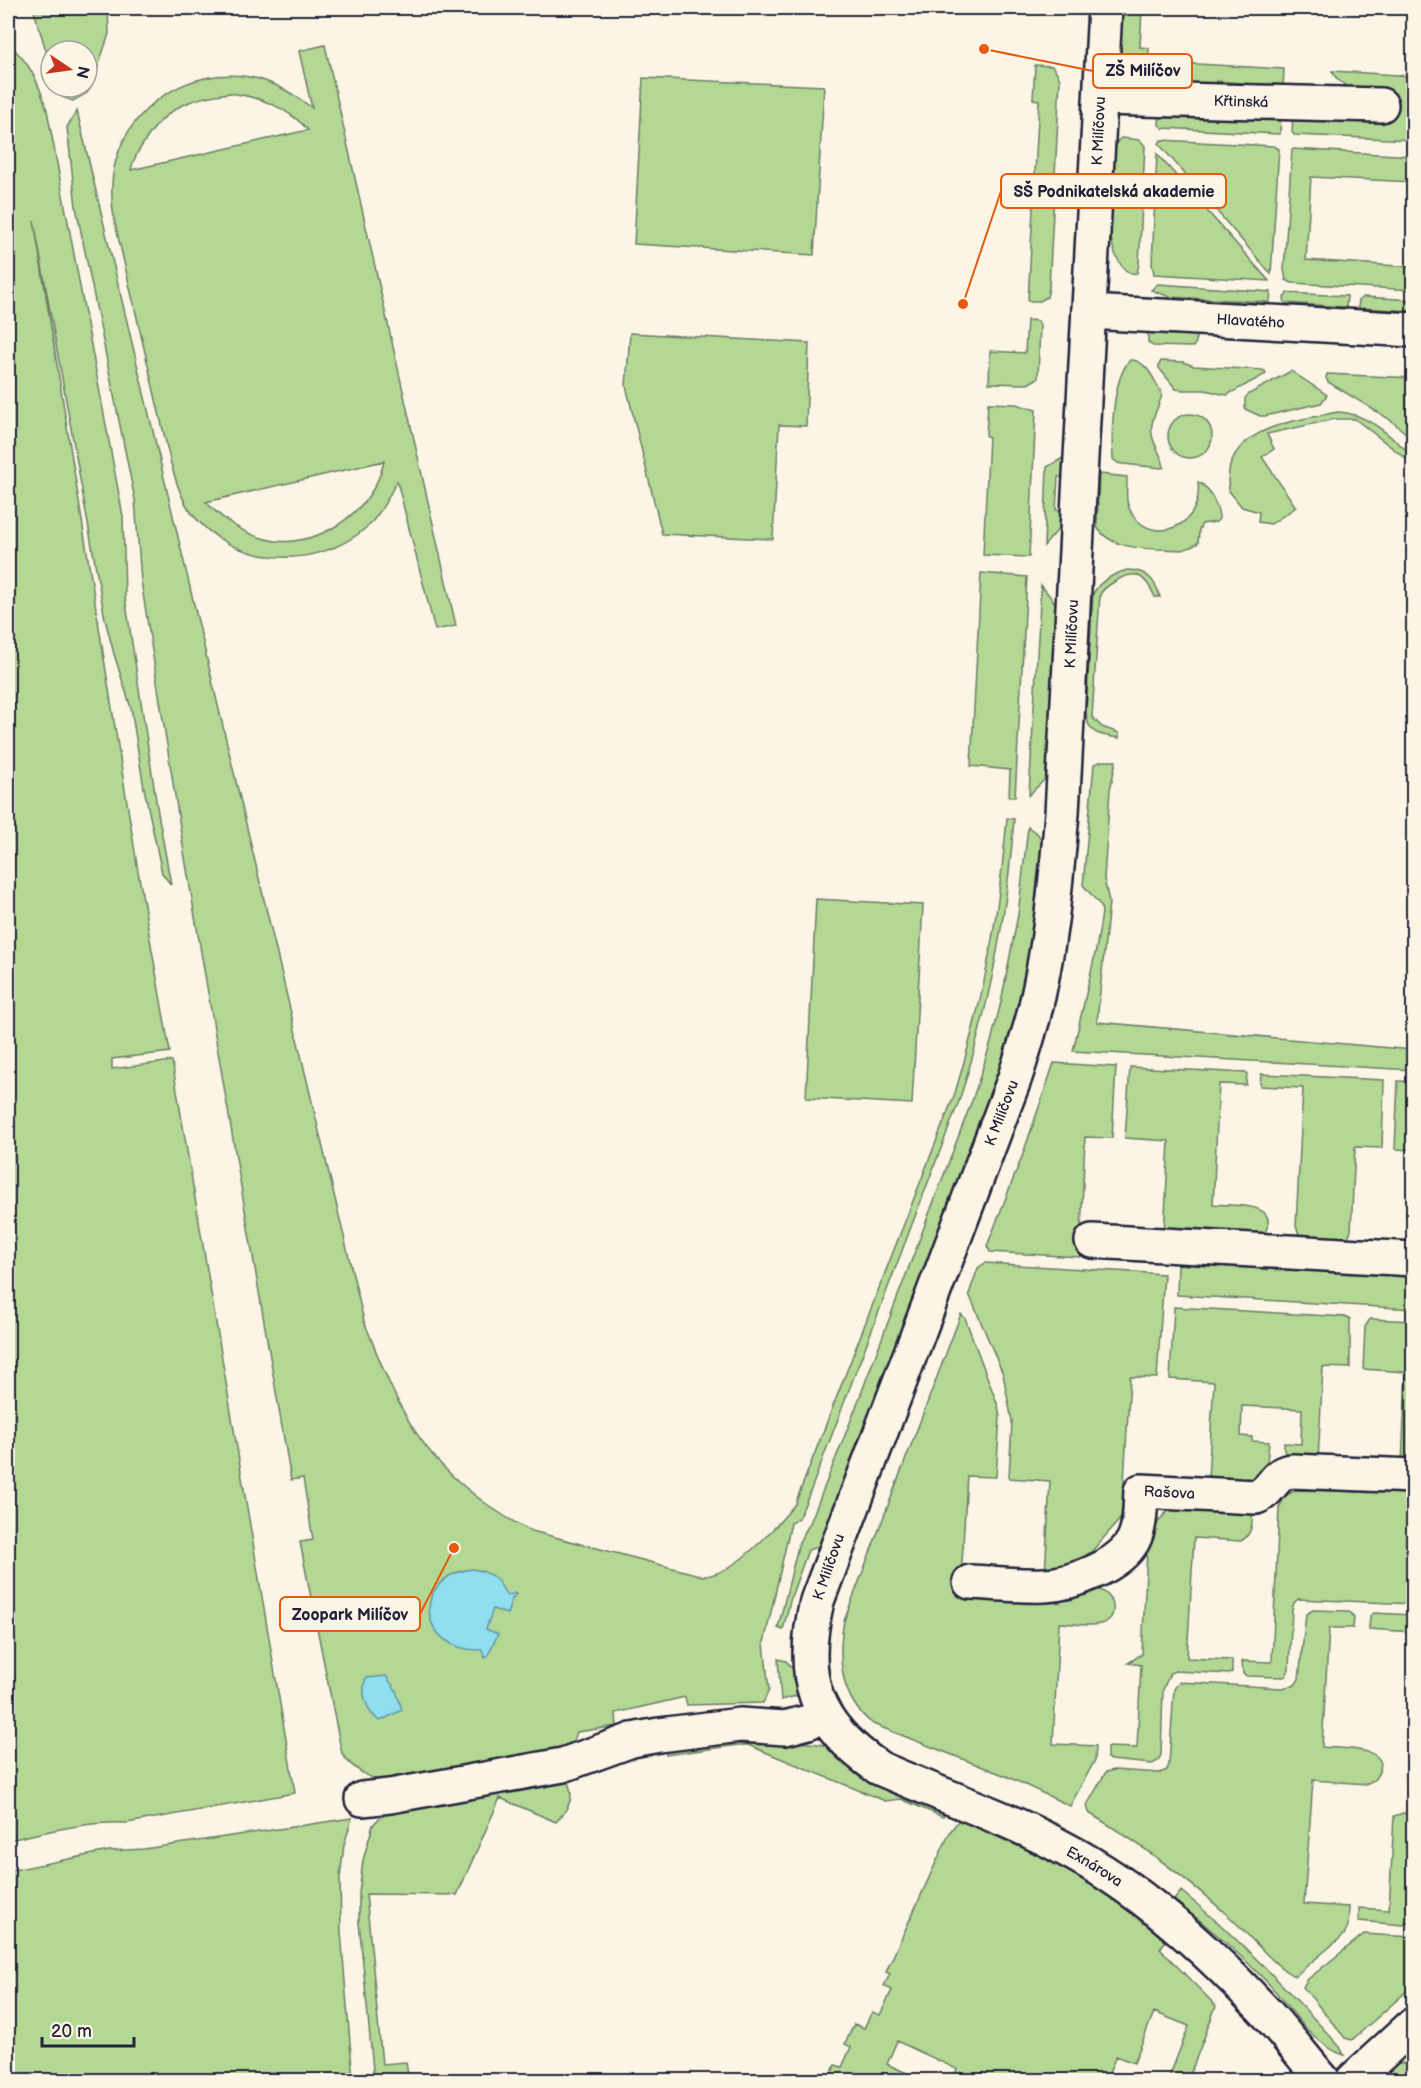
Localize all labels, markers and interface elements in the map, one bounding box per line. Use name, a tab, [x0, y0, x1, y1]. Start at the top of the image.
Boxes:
north arrow	[39, 39, 99, 99]
callout: ZŠ Milíčov	[1093, 54, 1192, 88]
text: ZŠ Milíčov	[1106, 59, 1181, 81]
text: N	[72, 64, 93, 80]
street label: Křtinská	[1213, 91, 1269, 112]
street label: K Milíčovu	[1088, 96, 1110, 166]
callout: SŠ Podnikatelská akademie	[1001, 174, 1226, 208]
text: SŠ Podnikatelská akademie	[1013, 180, 1215, 202]
street label: Hlavatého	[1216, 310, 1285, 332]
street label: K Milíčovu	[1061, 599, 1083, 669]
street label: K Milíčovu	[981, 1077, 1023, 1149]
street label: Rašova	[1143, 1482, 1196, 1503]
street label: K Milíčovu	[809, 1531, 849, 1603]
callout: Zoopark Milíčov	[280, 1597, 420, 1631]
text: Zoopark Milíčov	[292, 1606, 409, 1625]
street label: Exnárova	[1063, 1842, 1127, 1891]
scale bar	[42, 2010, 134, 2048]
text: 20 m	[51, 2021, 92, 2042]

